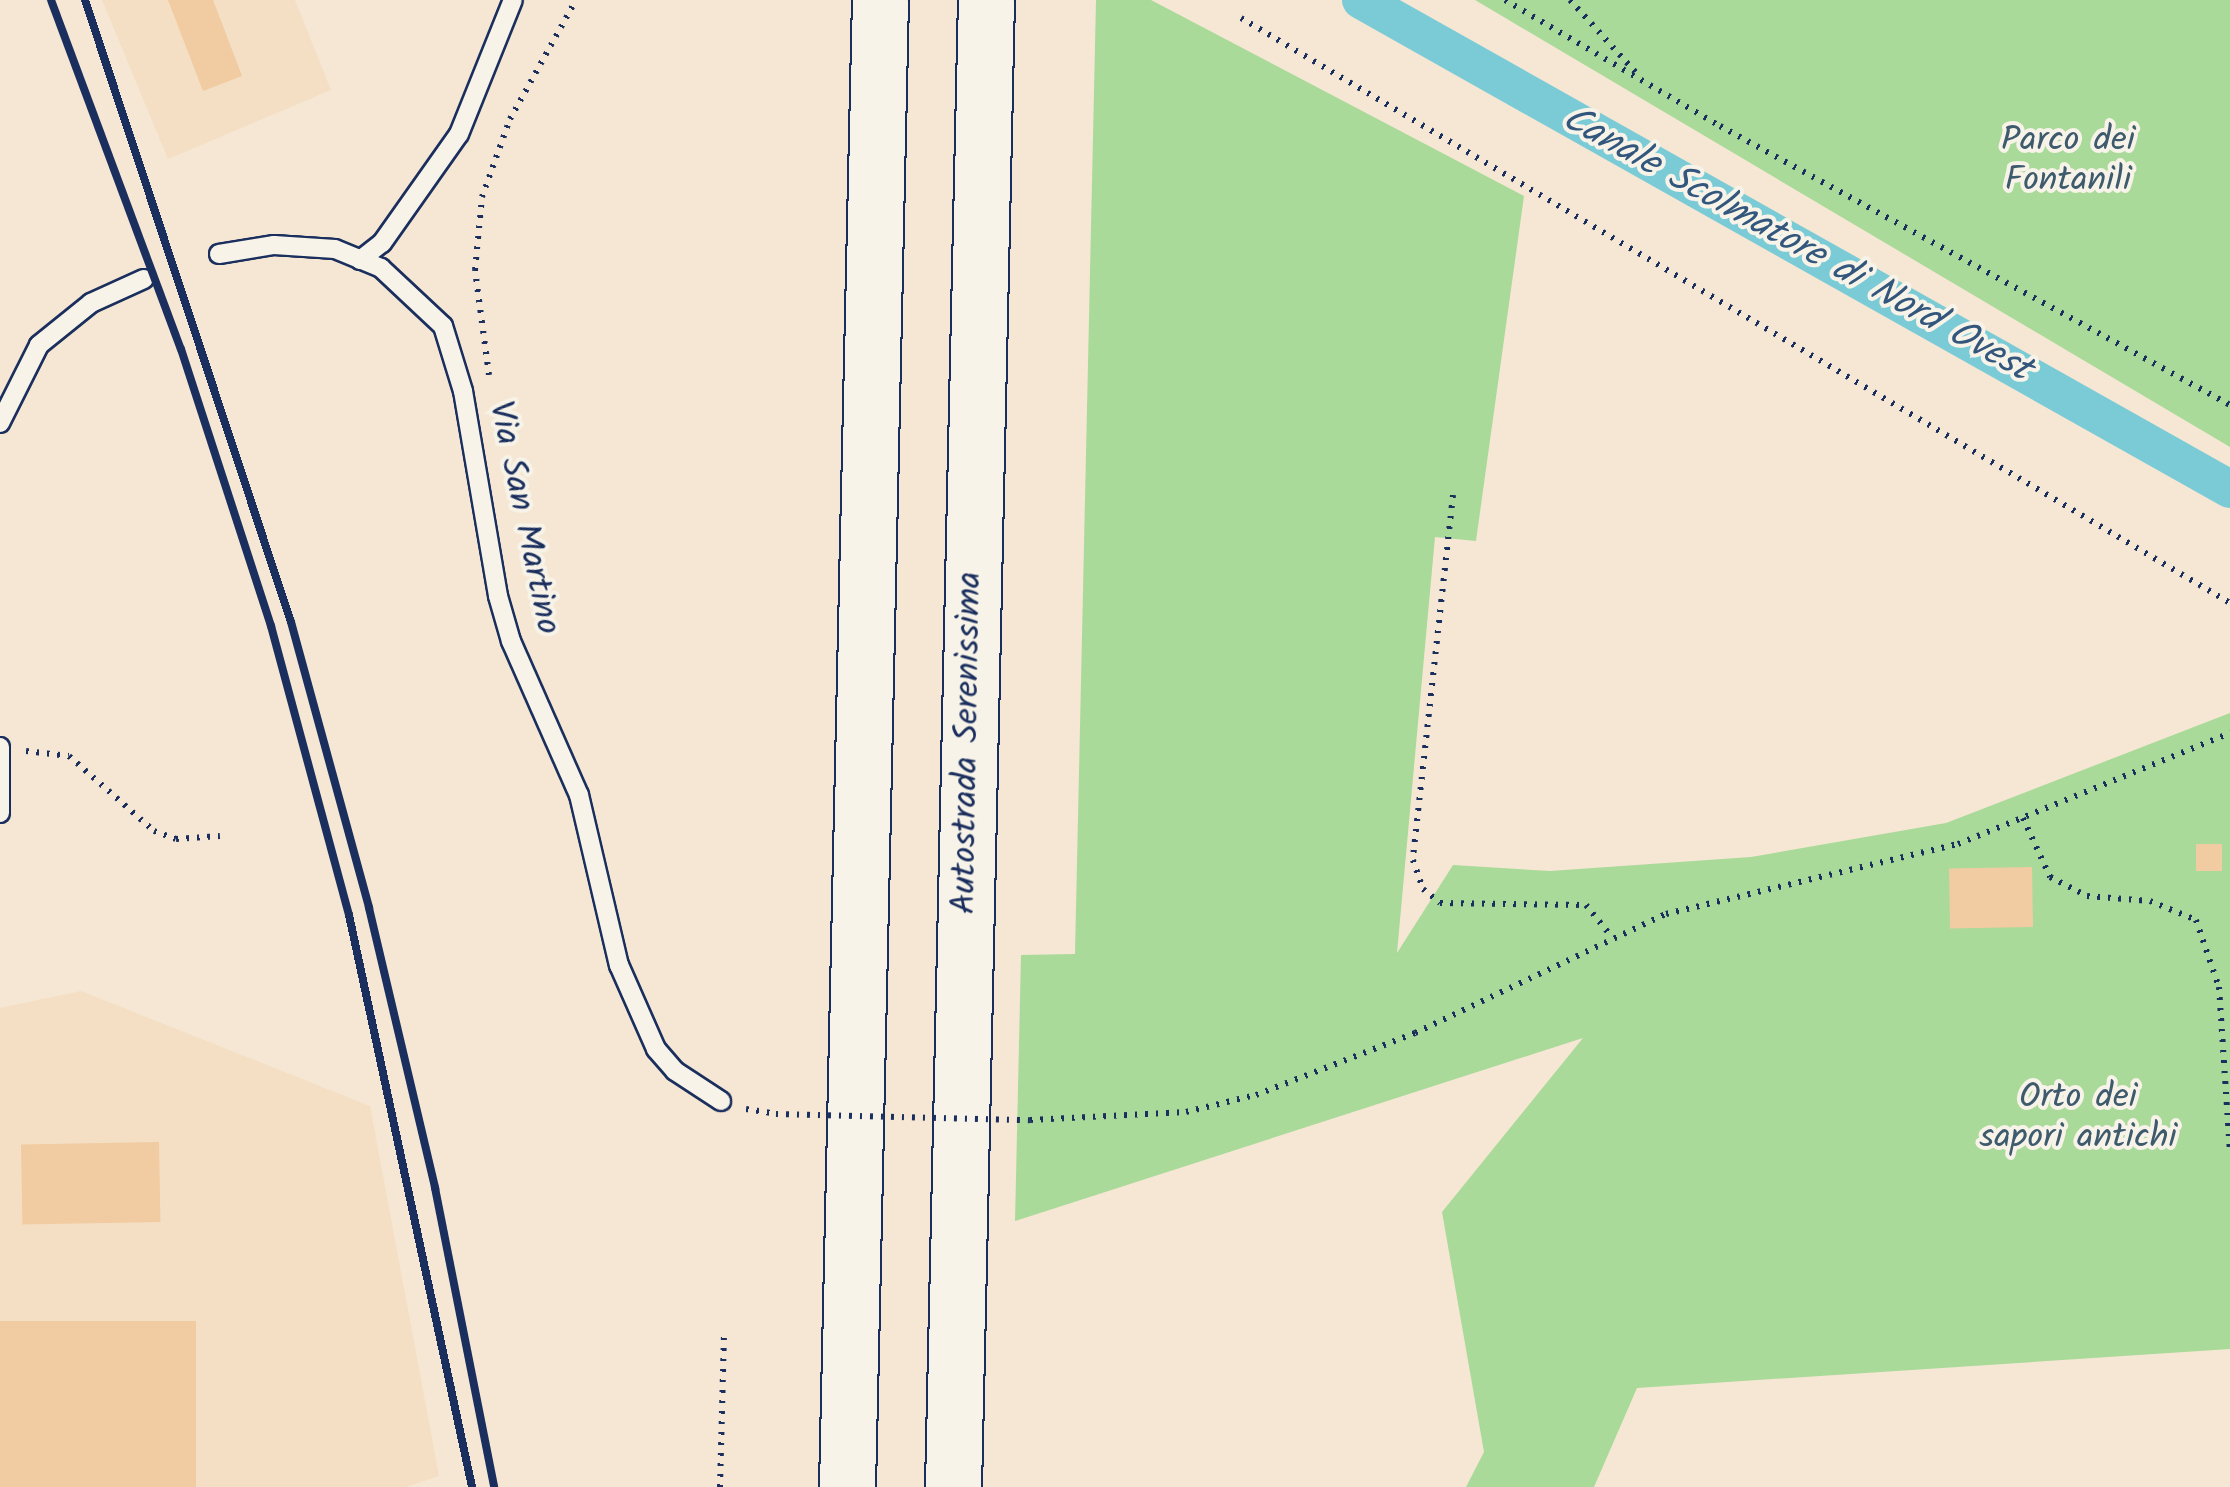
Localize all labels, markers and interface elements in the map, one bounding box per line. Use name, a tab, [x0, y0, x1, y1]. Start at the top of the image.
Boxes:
water label: Canale Scolmatore di Nord Ovest	[1554, 97, 2038, 393]
park label: Parco dei Fontanili	[2001, 120, 2135, 202]
street label: Via San Martino	[478, 398, 568, 638]
street label: Autostrada Serenissima	[944, 571, 992, 915]
park label: Orto dei sapori antichi	[1979, 1077, 2177, 1159]

